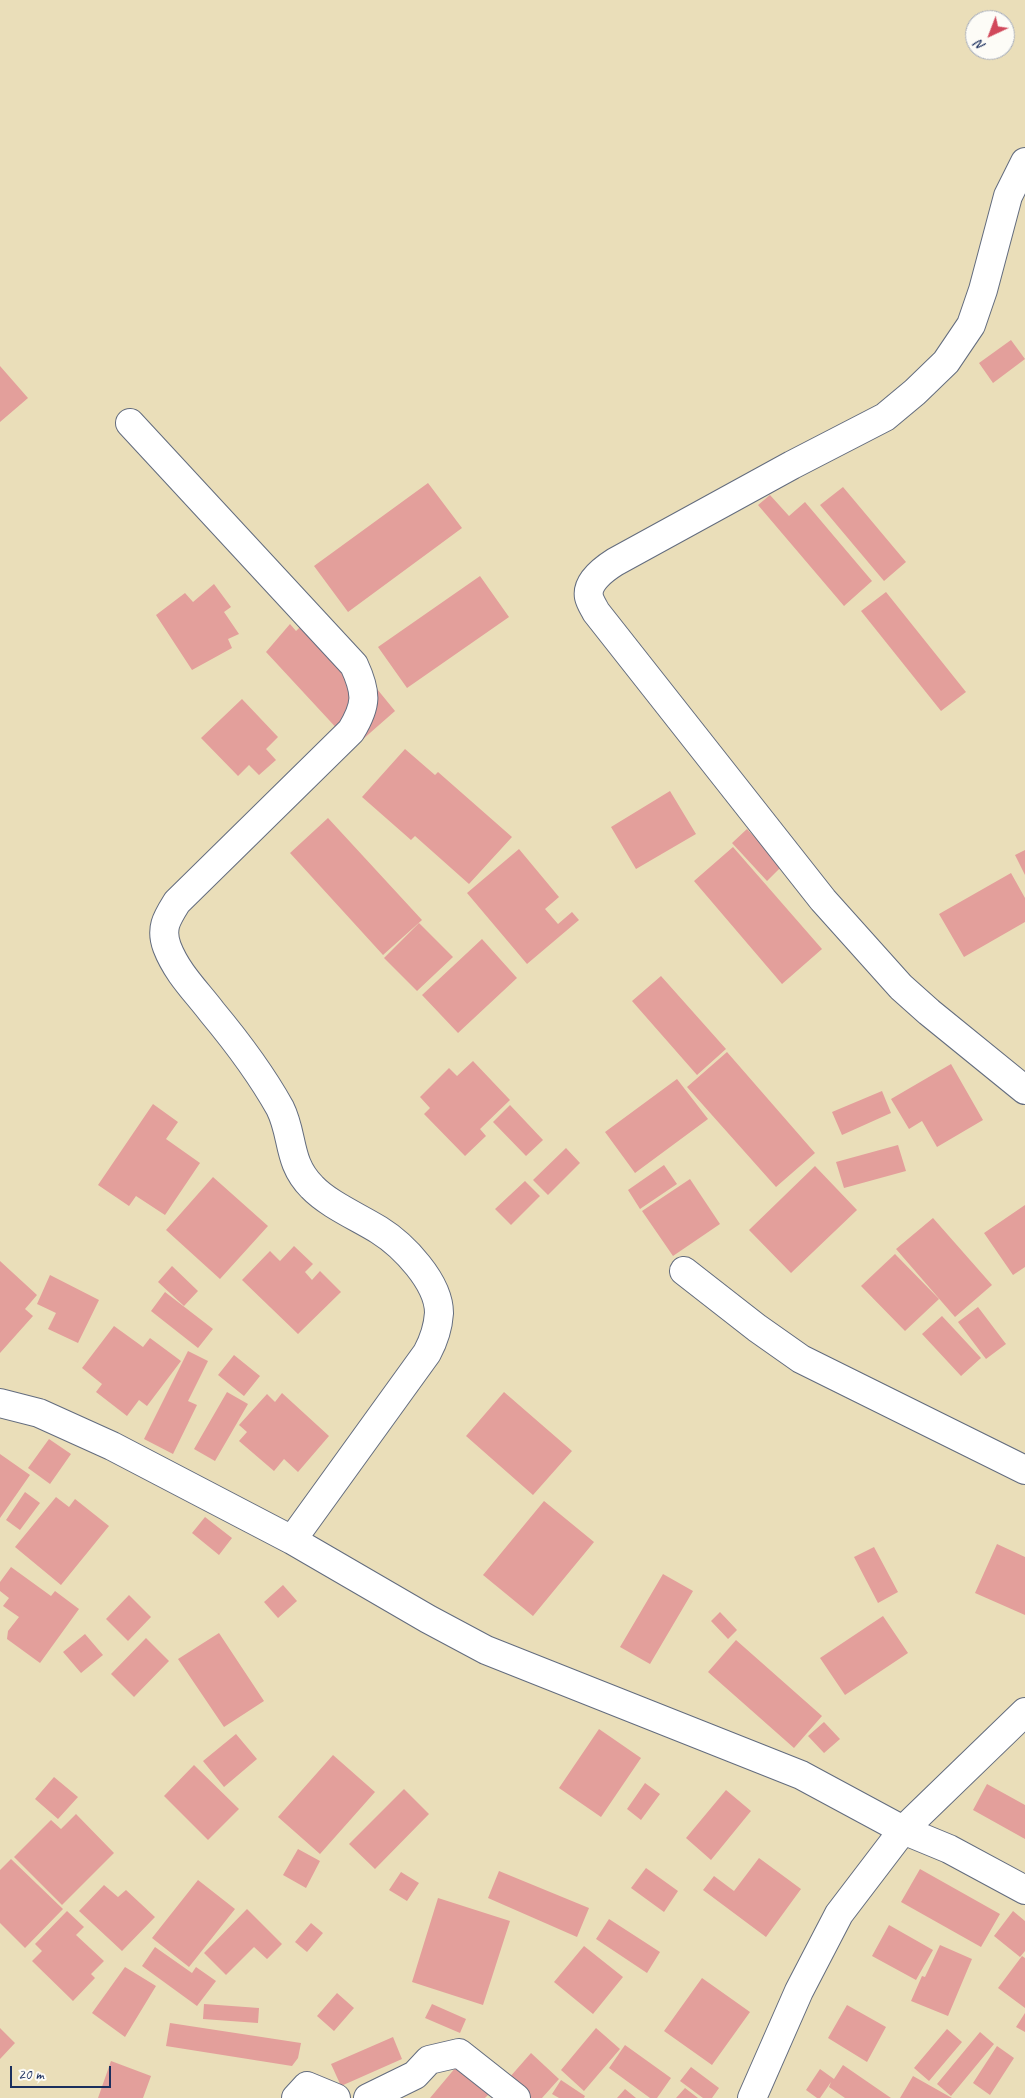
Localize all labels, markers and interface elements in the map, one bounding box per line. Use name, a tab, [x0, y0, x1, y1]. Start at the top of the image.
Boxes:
north arrow	[965, 10, 1015, 60]
text: N	[971, 36, 989, 55]
scale bar	[12, 2056, 114, 2088]
text: 20 m	[18, 2065, 44, 2084]

